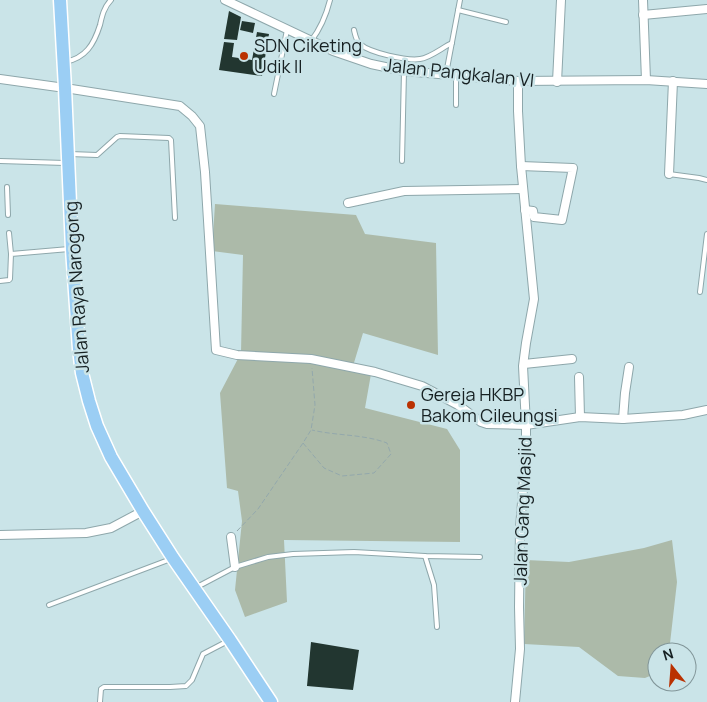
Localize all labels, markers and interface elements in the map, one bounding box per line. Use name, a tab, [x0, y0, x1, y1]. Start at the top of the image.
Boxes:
place label: SDN Ciketing Udik II	[254, 33, 362, 78]
marker: SDN Ciketing Udik II	[238, 50, 250, 62]
street label: Jalan Pangkalan VI	[383, 52, 536, 92]
street label: Jalan Raya Narogong	[58, 200, 94, 374]
place label: Gereja HKBP Bakom Cileungsi	[421, 382, 558, 427]
marker: Gereja HKBP Bakom Cileungsi	[405, 399, 417, 411]
street label: Jalan Gang Masjid	[507, 436, 537, 586]
north arrow	[647, 642, 697, 692]
text: N	[660, 644, 676, 665]

